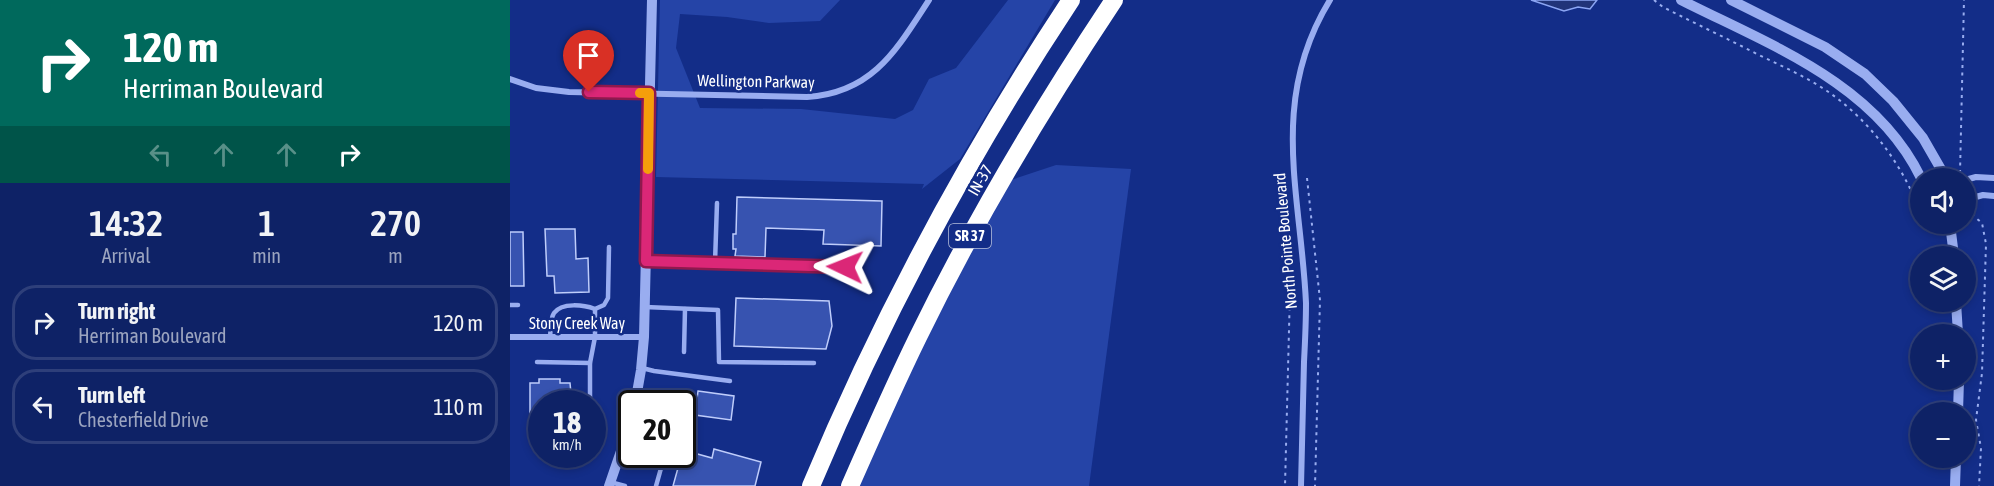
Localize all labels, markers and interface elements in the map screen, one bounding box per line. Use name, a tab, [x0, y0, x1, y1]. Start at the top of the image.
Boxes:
text: 120 m	[123, 23, 218, 71]
icon: right	[24, 24, 102, 102]
pin	[563, 30, 614, 92]
icon: arrive	[572, 39, 605, 72]
street label: Wellington Parkway	[697, 71, 815, 92]
text: Herriman Boulevard	[123, 73, 323, 104]
icon: left	[144, 138, 177, 171]
icon: ahead	[207, 138, 240, 171]
icon: ahead	[270, 138, 303, 171]
icon: right	[333, 138, 366, 171]
street label: IN-37	[964, 161, 996, 199]
map controls	[1910, 168, 1976, 468]
button: sound	[1910, 168, 1976, 234]
street label: North Pointe Boulevard	[1270, 172, 1300, 310]
text: 14:32	[89, 202, 163, 244]
text: 1	[258, 202, 275, 244]
text: 270	[370, 202, 421, 244]
road number: SR 37	[949, 224, 991, 248]
position arrow	[813, 235, 877, 299]
text: Arrival	[102, 244, 151, 267]
text: min	[252, 244, 281, 267]
text: m	[388, 244, 403, 267]
button: layers	[1910, 246, 1976, 312]
text: Turn right	[78, 298, 155, 324]
icon: right	[27, 306, 60, 339]
text: 120 m	[433, 310, 483, 336]
street label: Stony Creek Way	[529, 314, 625, 333]
text: Herriman Boulevard	[78, 324, 226, 347]
button: +	[1910, 324, 1976, 390]
text: Turn left	[78, 382, 145, 408]
icon: left	[27, 390, 60, 423]
speed limit sign: 20	[618, 390, 696, 468]
text: 110 m	[433, 394, 483, 420]
button: −	[1910, 402, 1976, 468]
text: 18	[553, 405, 581, 439]
text: Chesterfield Drive	[78, 408, 209, 431]
text: km/h	[552, 436, 582, 453]

